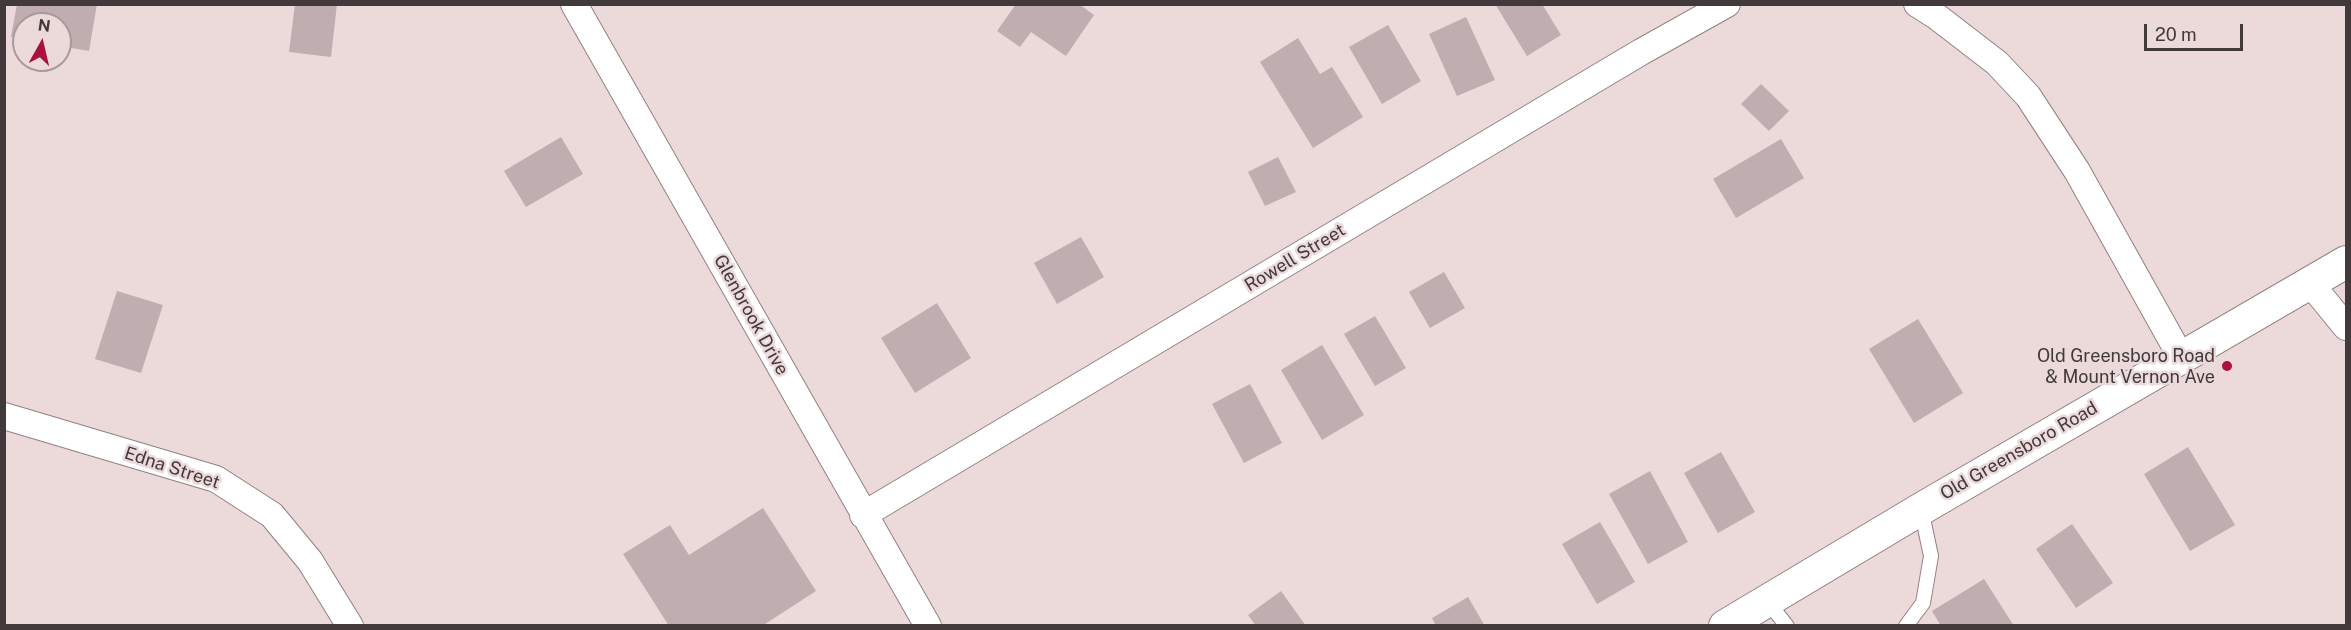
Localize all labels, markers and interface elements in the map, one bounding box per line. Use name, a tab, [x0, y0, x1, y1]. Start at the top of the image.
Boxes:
north arrow	[12, 12, 72, 72]
scale bar	[2147, 12, 2246, 50]
text: N	[37, 15, 52, 36]
text: 20 m	[2155, 24, 2197, 45]
street label: Rowell Street	[1241, 219, 1349, 297]
street label: Glenbrook Drive	[709, 251, 793, 379]
place label: Old Greensboro Road & Mount Vernon Ave	[2037, 345, 2215, 388]
marker: Old Greensboro Road & Mount Vernon Ave	[2220, 359, 2234, 373]
street label: Old Greensboro Road	[1936, 397, 2102, 505]
street label: Edna Street	[122, 442, 222, 494]

